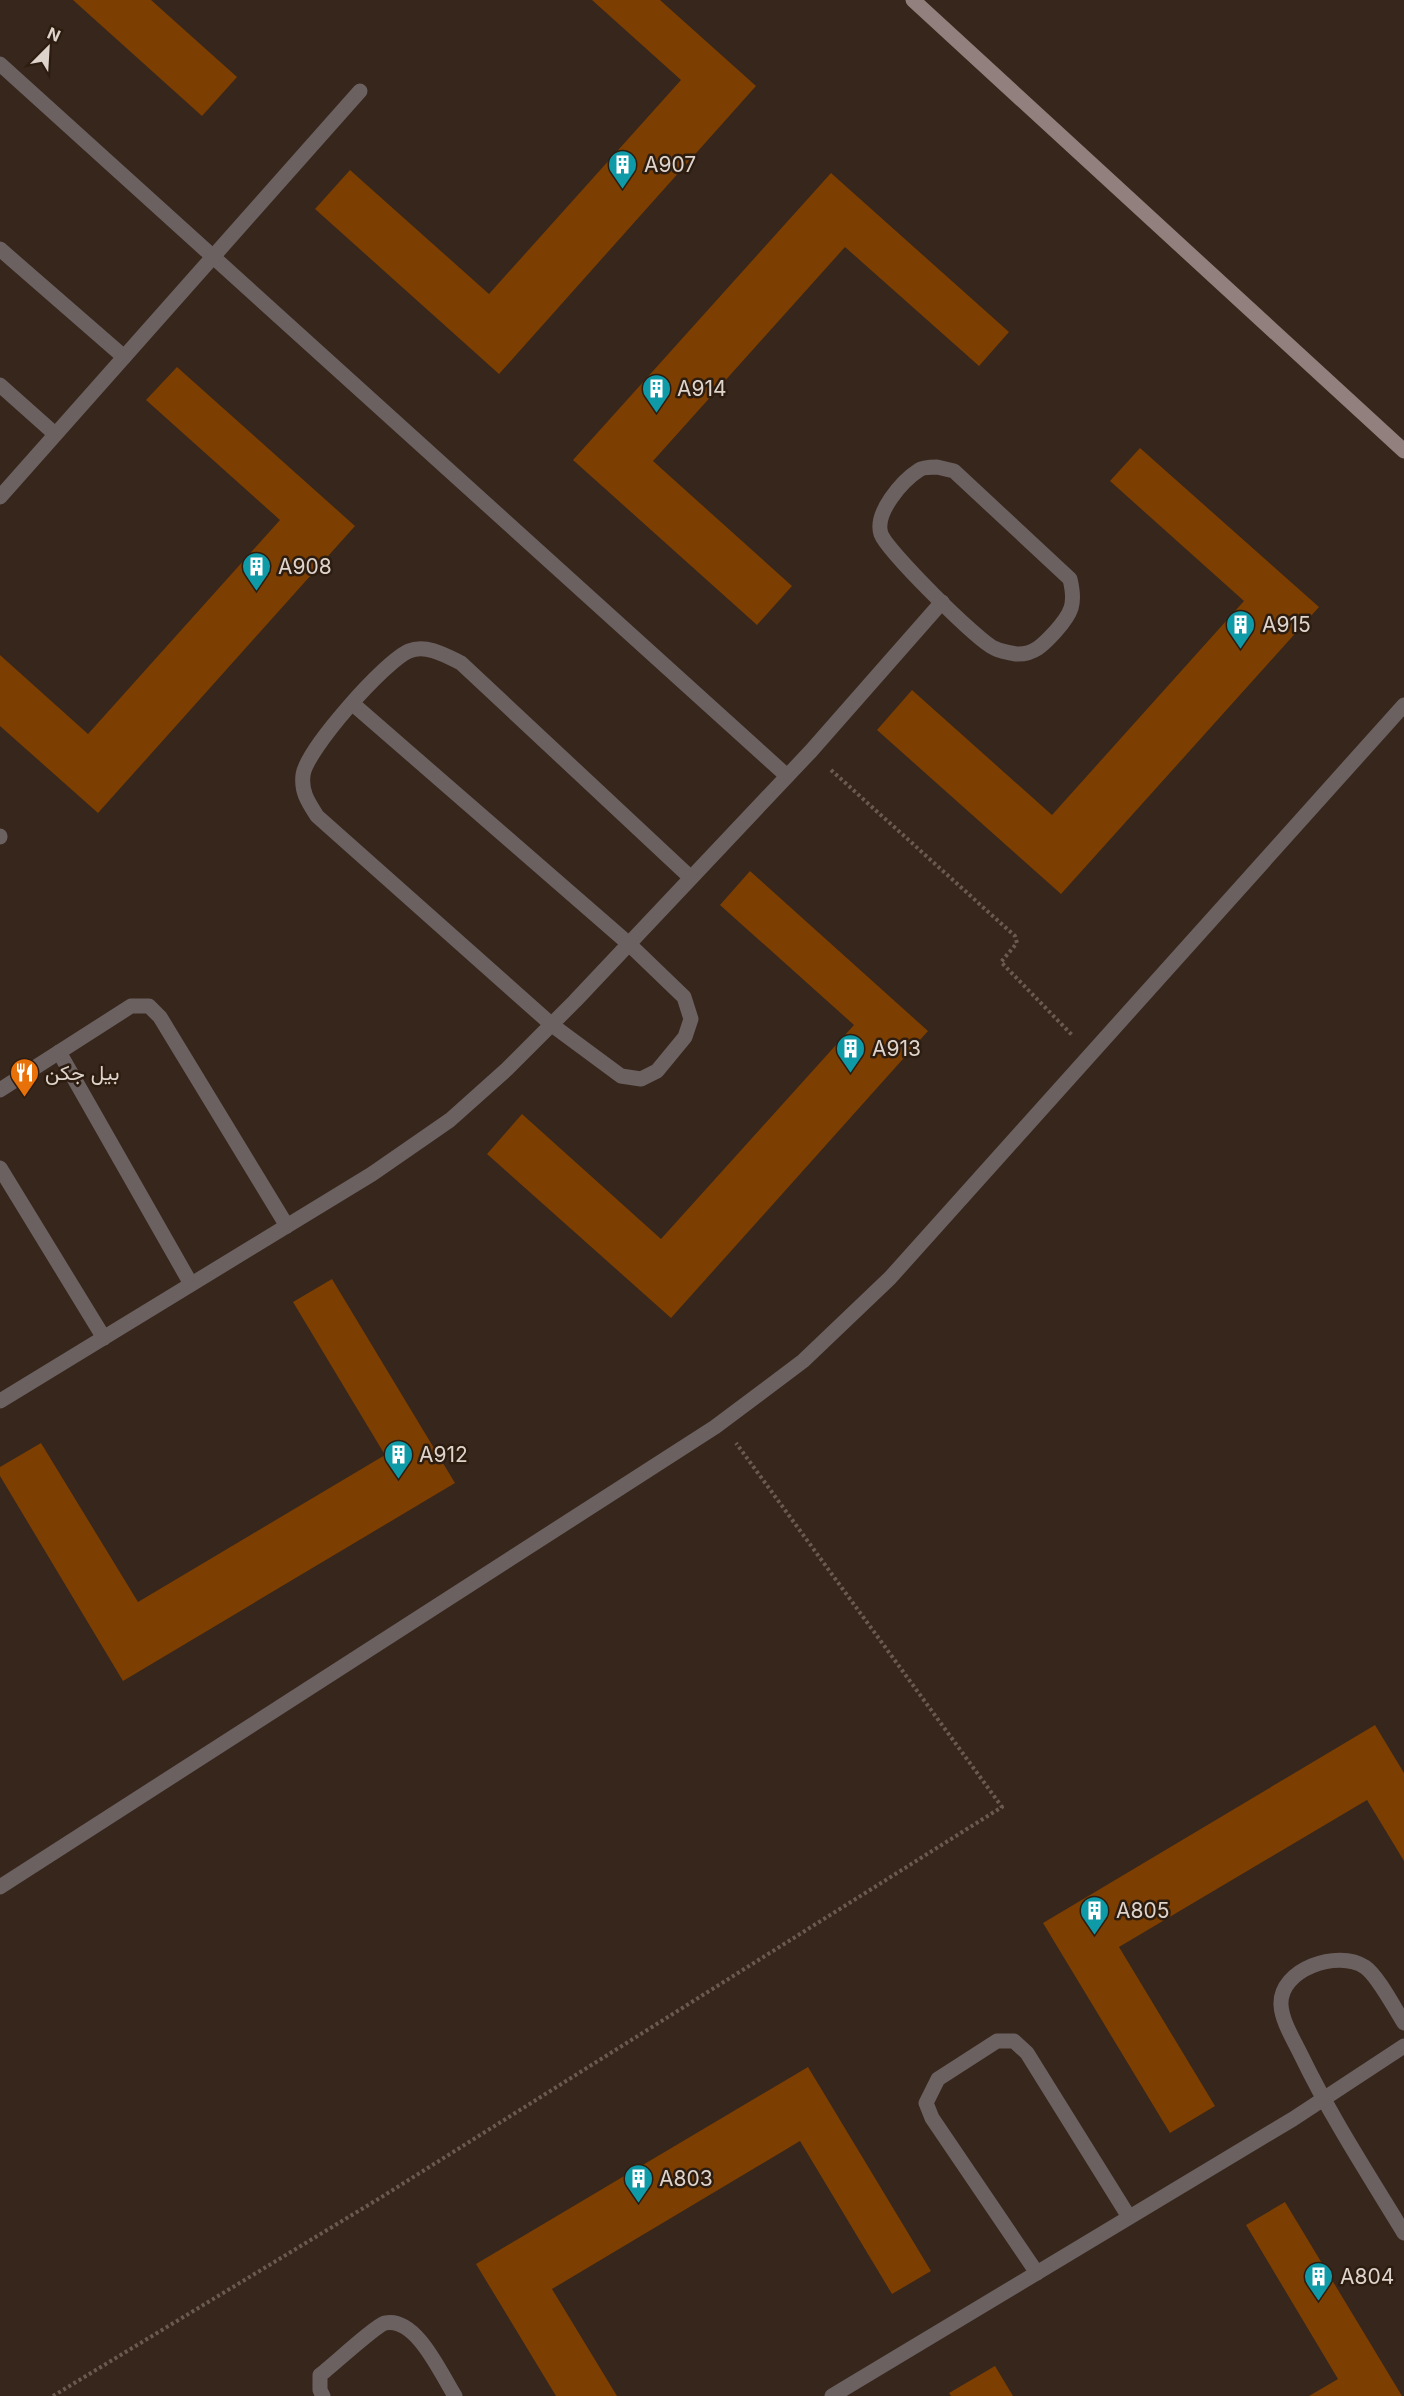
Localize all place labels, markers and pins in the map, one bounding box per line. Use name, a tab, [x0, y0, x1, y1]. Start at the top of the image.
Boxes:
building icon: A907	[607, 148, 639, 190]
place label: A907	[644, 152, 696, 177]
building icon: A914	[640, 372, 672, 414]
place label: A914	[677, 376, 727, 401]
building icon: A908	[241, 550, 273, 592]
place label: A908	[278, 554, 332, 579]
building icon: A915	[1225, 608, 1257, 650]
place label: A915	[1262, 612, 1311, 637]
building icon: A913	[835, 1032, 867, 1074]
place label: A913	[872, 1036, 921, 1061]
restaurant icon: بيل جكن	[8, 1056, 40, 1098]
place label: بيل جكن	[45, 1060, 119, 1085]
building icon: A912	[382, 1438, 414, 1480]
place label: A912	[419, 1442, 468, 1467]
building icon: A805	[1079, 1894, 1111, 1936]
place label: A805	[1116, 1898, 1170, 1923]
building icon: A803	[622, 2162, 654, 2204]
place label: A803	[659, 2166, 713, 2191]
building icon: A804	[1303, 2260, 1335, 2302]
place label: A804	[1340, 2264, 1394, 2289]

